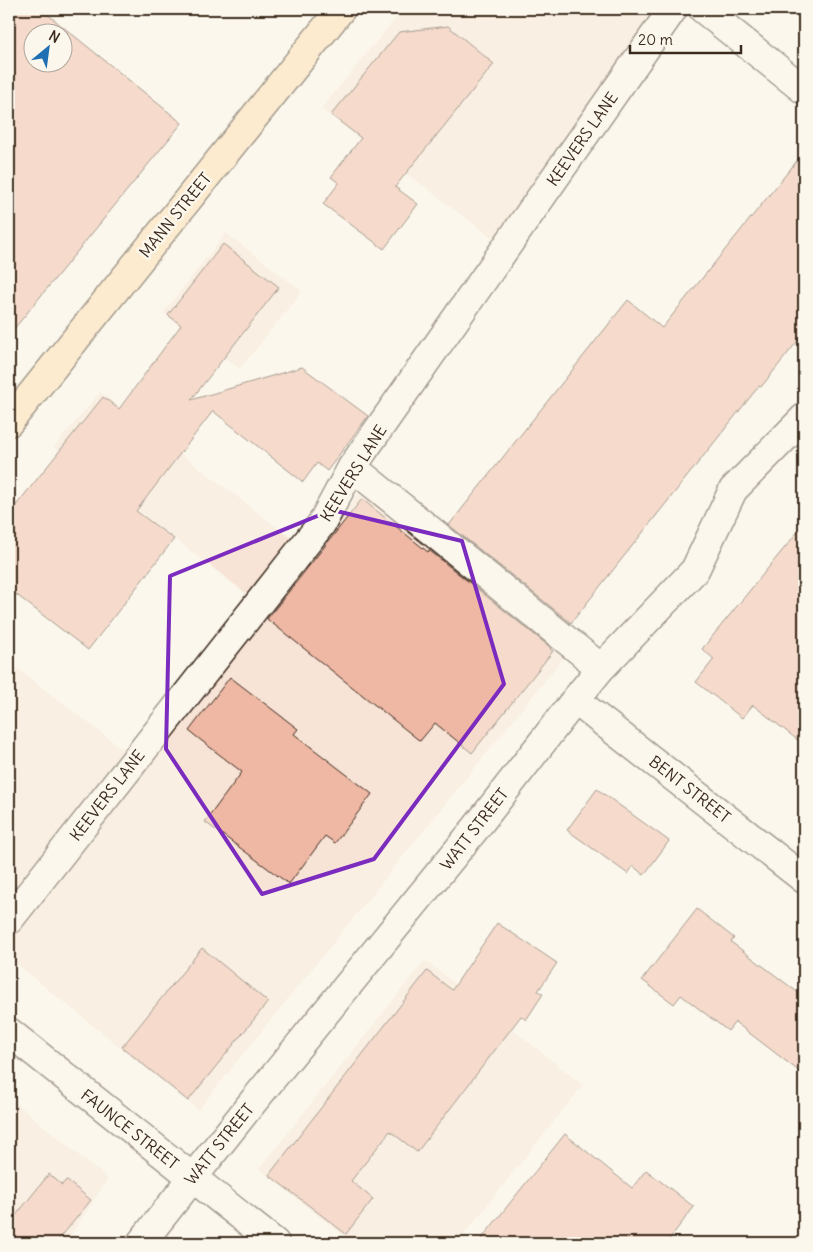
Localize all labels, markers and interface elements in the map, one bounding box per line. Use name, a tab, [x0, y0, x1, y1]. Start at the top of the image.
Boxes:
north arrow	[22, 22, 72, 72]
scale bar	[630, 22, 742, 54]
text: N	[46, 26, 63, 47]
text: 20 m	[638, 30, 673, 49]
street label: KEEVERS LANE	[542, 88, 622, 190]
street label: MANN STREET	[135, 168, 215, 262]
street label: KEEVERS LANE	[315, 421, 391, 525]
street label: KEEVERS LANE	[65, 745, 149, 845]
street label: BENT STREET	[645, 751, 735, 827]
street label: WATT STREET	[436, 784, 512, 874]
street label: FAUNCE STREET	[77, 1085, 183, 1173]
street label: WATT STREET	[180, 1099, 258, 1189]

